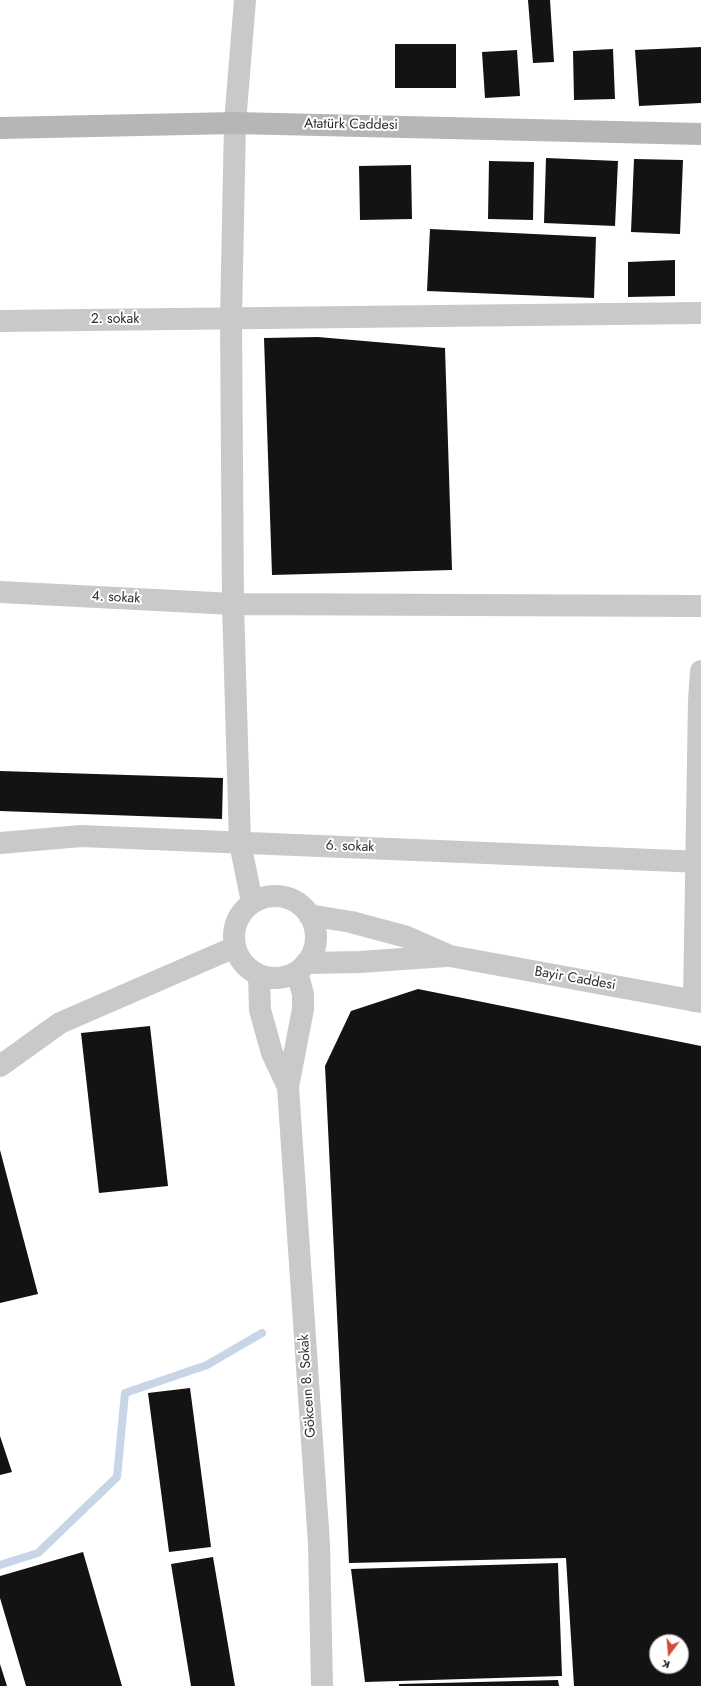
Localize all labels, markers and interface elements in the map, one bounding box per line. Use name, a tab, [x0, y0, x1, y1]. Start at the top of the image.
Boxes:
street label: Atatürk Caddesi	[304, 116, 398, 134]
street label: 2. sokak	[91, 312, 139, 328]
street label: 4. sokak	[91, 588, 141, 608]
street label: 6. sokak	[325, 838, 375, 856]
street label: Bayir Caddesi	[533, 964, 617, 994]
street label: Gökceın 8. Sokak	[296, 1334, 320, 1438]
north arrow	[649, 1634, 689, 1674]
text: K	[660, 1656, 672, 1673]

